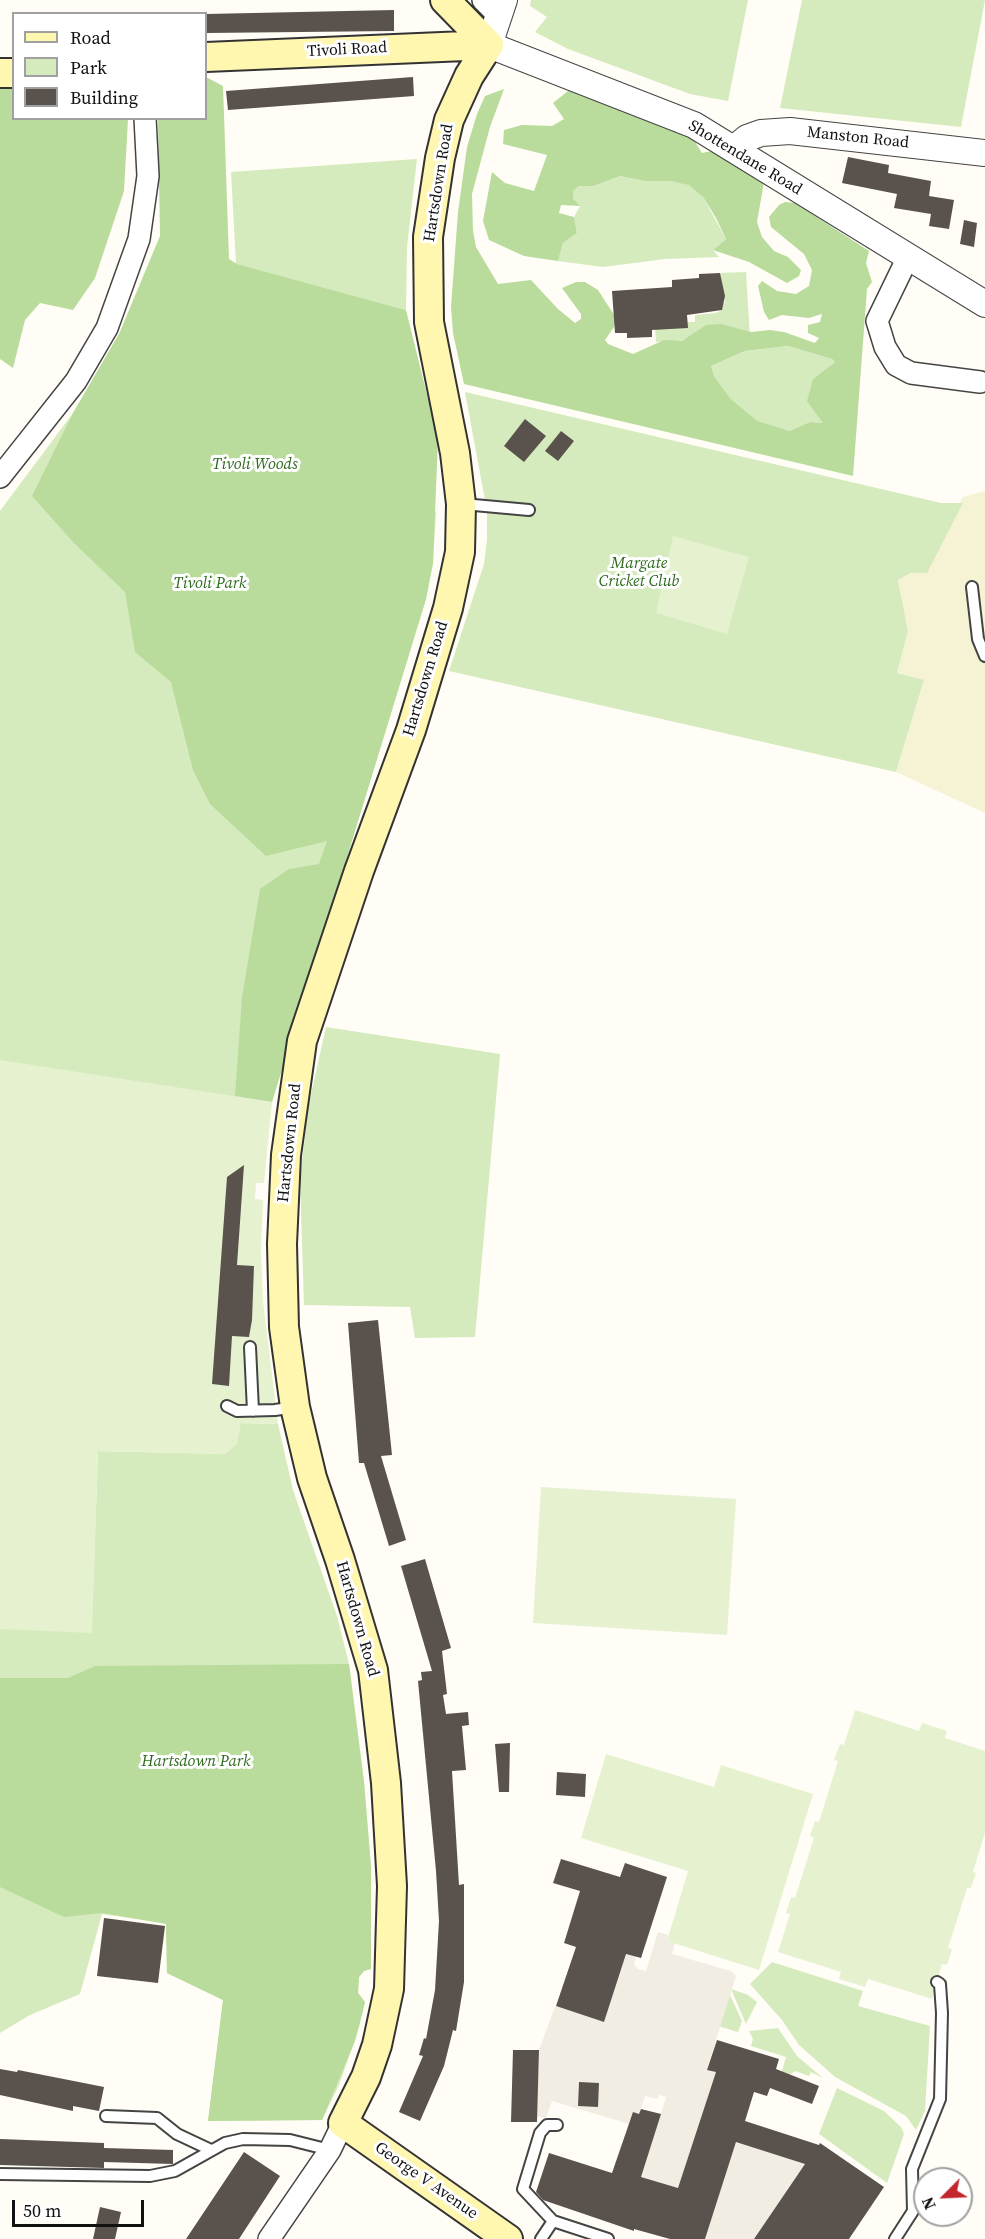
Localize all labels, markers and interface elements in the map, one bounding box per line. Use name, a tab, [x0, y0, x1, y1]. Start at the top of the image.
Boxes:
legend	[12, 12, 207, 120]
text: Road	[70, 25, 111, 50]
street label: Tivoli Road	[307, 38, 387, 62]
text: Park	[70, 55, 107, 80]
text: Building	[70, 85, 138, 110]
street label: Shottendane Road	[685, 116, 805, 200]
street label: Hartsdown Road	[420, 123, 458, 243]
street label: Manston Road	[806, 123, 910, 153]
park label: Tivoli Woods	[212, 455, 298, 475]
park label: Margate Cricket Club	[599, 554, 679, 592]
park label: Tivoli Park	[174, 574, 246, 594]
street label: Hartsdown Road	[399, 619, 453, 739]
street label: Hartsdown Road	[274, 1083, 306, 1203]
street label: Hartsdown Road	[331, 1559, 383, 1679]
park label: Hartsdown Park	[142, 1752, 250, 1772]
street label: George V Avenue	[371, 2138, 481, 2224]
north arrow	[913, 2167, 973, 2227]
scale bar	[15, 2188, 147, 2226]
text: N	[916, 2194, 941, 2213]
text: 50 m	[23, 2198, 61, 2223]

